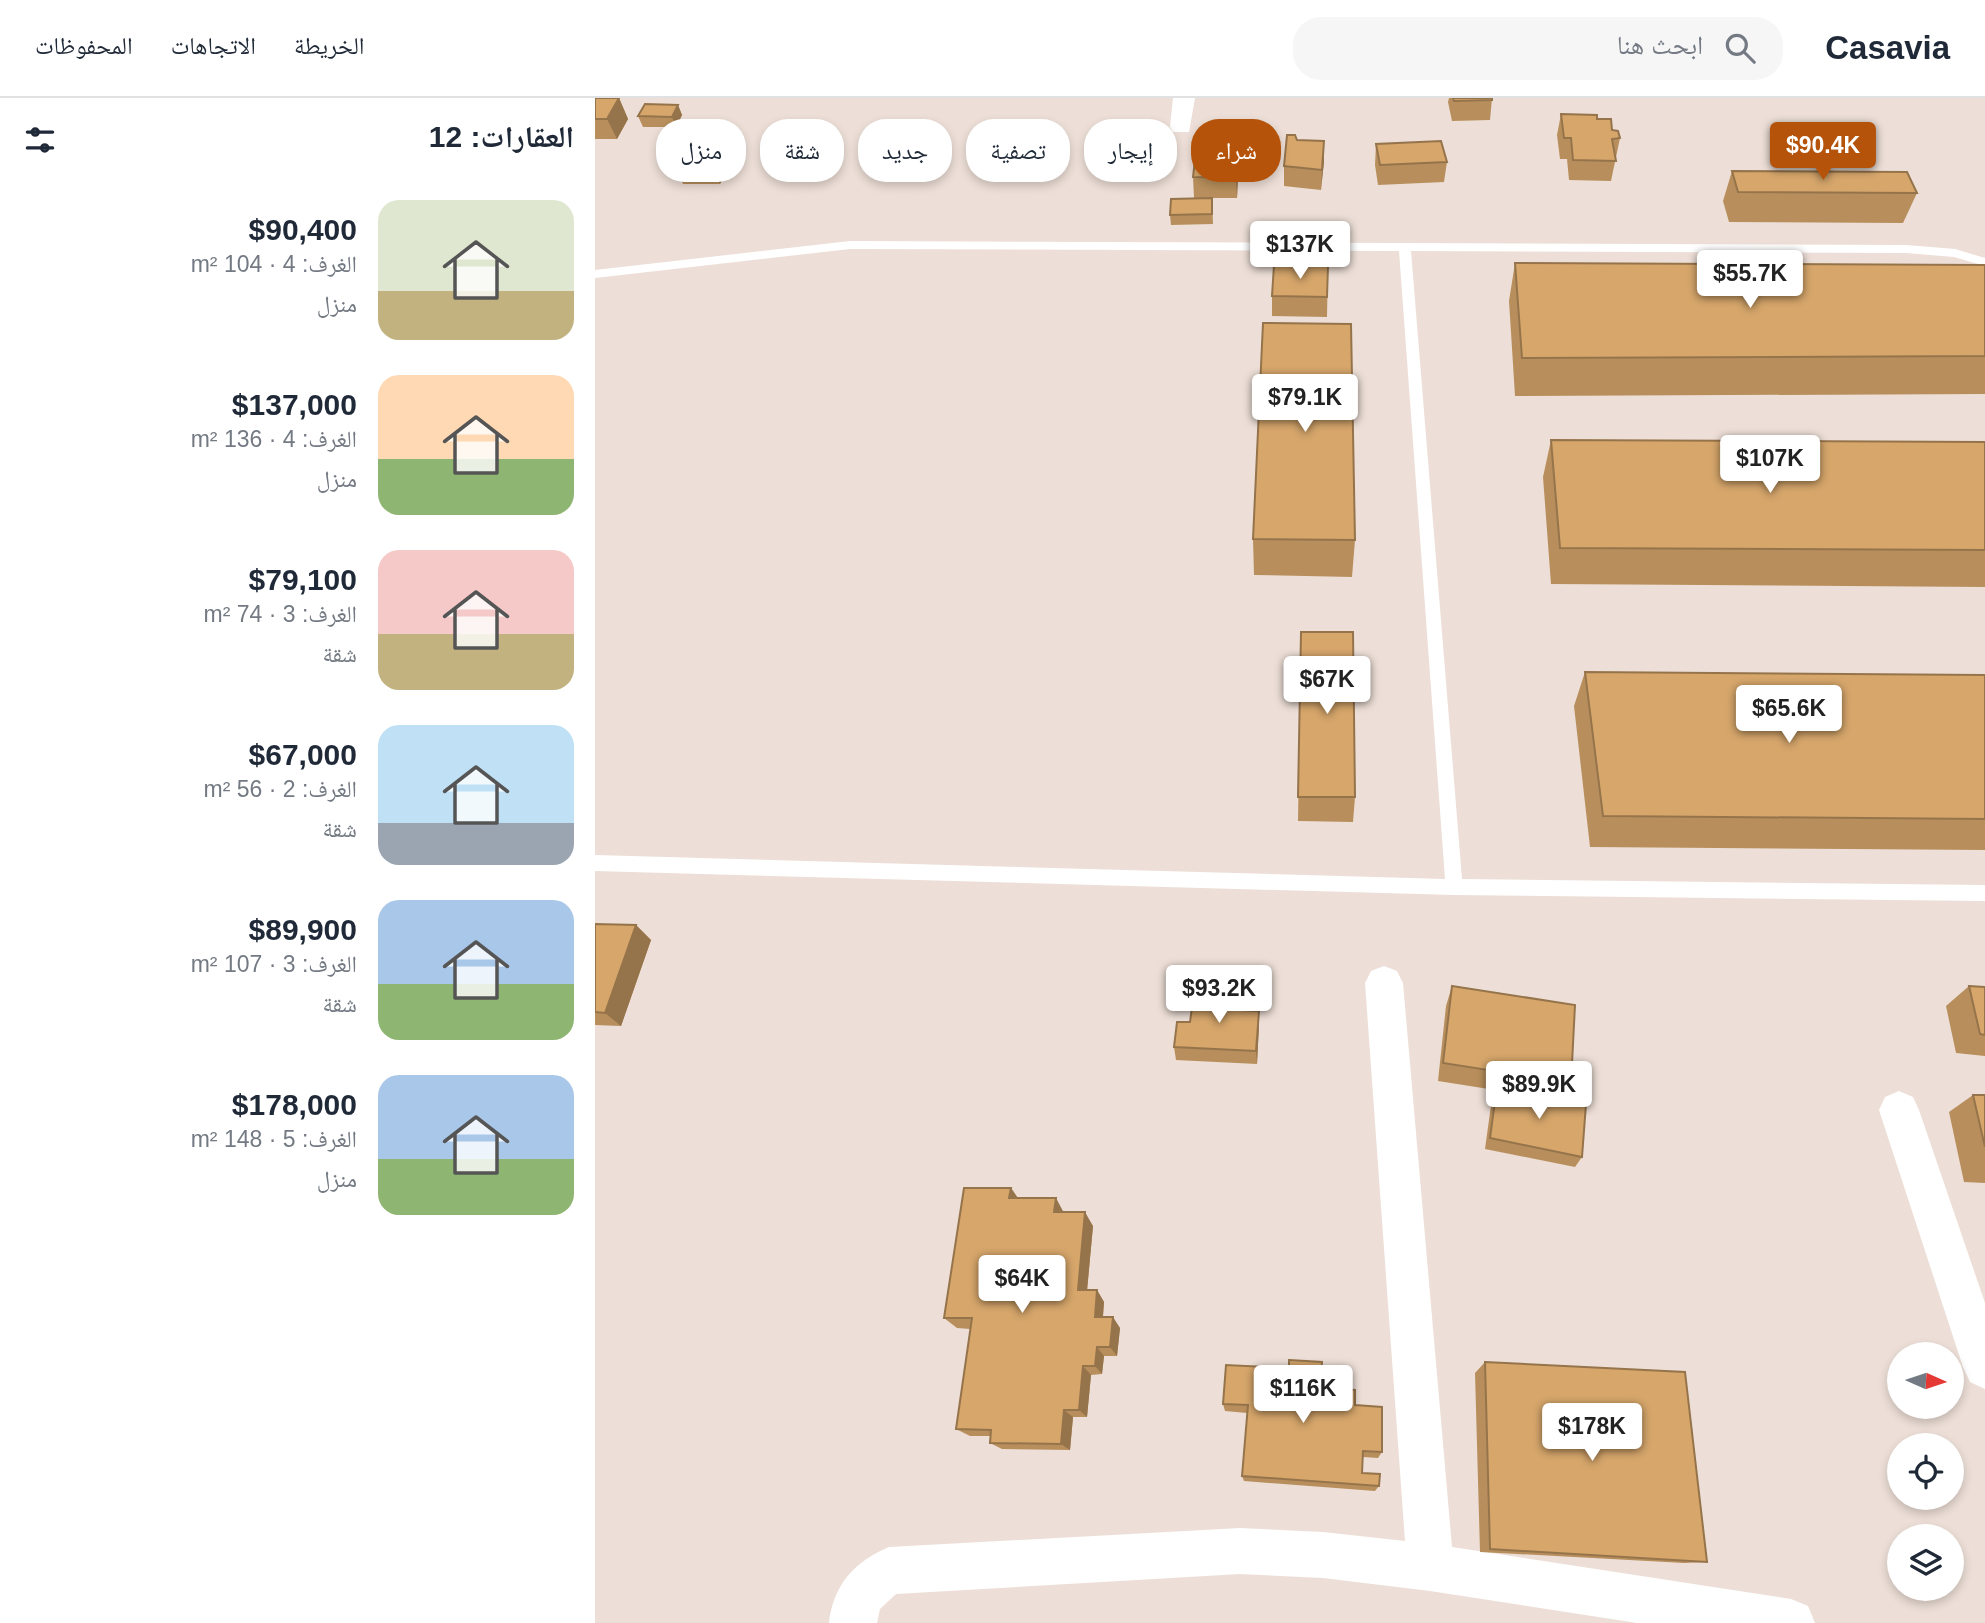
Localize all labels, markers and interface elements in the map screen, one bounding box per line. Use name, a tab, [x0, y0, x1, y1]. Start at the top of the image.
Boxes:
search box	[1293, 17, 1783, 80]
icon: search	[1721, 29, 1759, 67]
text: Casavia	[1825, 29, 1950, 66]
text: ابحث هنا	[1617, 30, 1703, 60]
text: المحفوظات	[35, 32, 133, 59]
text: الاتجاهات	[171, 32, 256, 59]
text: الخريطة	[294, 32, 365, 59]
chip: منزل	[656, 119, 746, 182]
chip: شقة	[760, 119, 844, 182]
chip: جديد	[858, 119, 952, 182]
chip: تصفية	[966, 119, 1070, 182]
chip: إيجار	[1084, 119, 1177, 182]
chip: شراء	[1191, 119, 1281, 182]
text: العقارات: 12	[429, 120, 574, 153]
icon: filters	[21, 121, 59, 159]
pin: $90.4K	[1766, 122, 1880, 182]
text: $90.4K	[1786, 132, 1860, 158]
text: $90,400	[249, 213, 357, 246]
pin: $137K	[1251, 222, 1349, 281]
icon: home	[434, 228, 518, 312]
text: $137K	[1266, 231, 1334, 257]
pin: $55.7K	[1693, 250, 1807, 310]
text: الغرف: 4 · 104 m²	[191, 251, 357, 277]
text: $55.7K	[1713, 260, 1787, 286]
text: منزل	[317, 291, 357, 317]
pin: $79.1K	[1248, 374, 1362, 434]
text: $79.1K	[1268, 384, 1342, 410]
text: $137,000	[232, 388, 357, 421]
icon: home	[434, 403, 518, 487]
text: الغرف: 4 · 136 m²	[191, 426, 357, 452]
pin: $107K	[1721, 436, 1819, 495]
text: $107K	[1736, 445, 1804, 471]
text: منزل	[317, 466, 357, 492]
text: $79,100	[249, 563, 357, 596]
icon: home	[434, 578, 518, 662]
text: الغرف: 3 · 74 m²	[203, 601, 357, 627]
text: شقة	[323, 641, 357, 667]
pin: $67K	[1286, 656, 1368, 716]
text: $67K	[1300, 666, 1354, 692]
pin: $65.6K	[1732, 686, 1846, 745]
text: $65.6K	[1752, 695, 1826, 721]
text: $67,000	[249, 738, 357, 771]
icon: home	[434, 753, 518, 837]
text: الغرف: 2 · 56 m²	[203, 776, 357, 802]
text: شقة	[323, 816, 357, 842]
text: $89,900	[249, 913, 357, 946]
icon: home	[434, 928, 518, 1012]
text: الغرف: 3 · 107 m²	[191, 951, 357, 977]
pin: $93.2K	[1162, 965, 1276, 1025]
text: $93.2K	[1182, 975, 1256, 1001]
text: شقة	[323, 991, 357, 1017]
pin: $89.9K	[1482, 1062, 1596, 1121]
text: $89.9K	[1502, 1071, 1576, 1097]
text: $178,000	[232, 1088, 357, 1121]
icon: home	[434, 1103, 518, 1187]
text: الغرف: 5 · 148 m²	[191, 1126, 357, 1152]
text: منزل	[317, 1166, 357, 1192]
pin: $64K	[981, 1256, 1063, 1315]
text: $64K	[995, 1265, 1049, 1291]
north arrow	[1887, 1342, 1963, 1419]
map controls	[1887, 1342, 1964, 1601]
pin: $116K	[1254, 1366, 1352, 1425]
text: $116K	[1270, 1375, 1336, 1401]
pin: $178K	[1543, 1404, 1641, 1463]
text: $178K	[1558, 1413, 1626, 1439]
button: locate	[1887, 1433, 1964, 1510]
button: layers	[1887, 1524, 1964, 1601]

